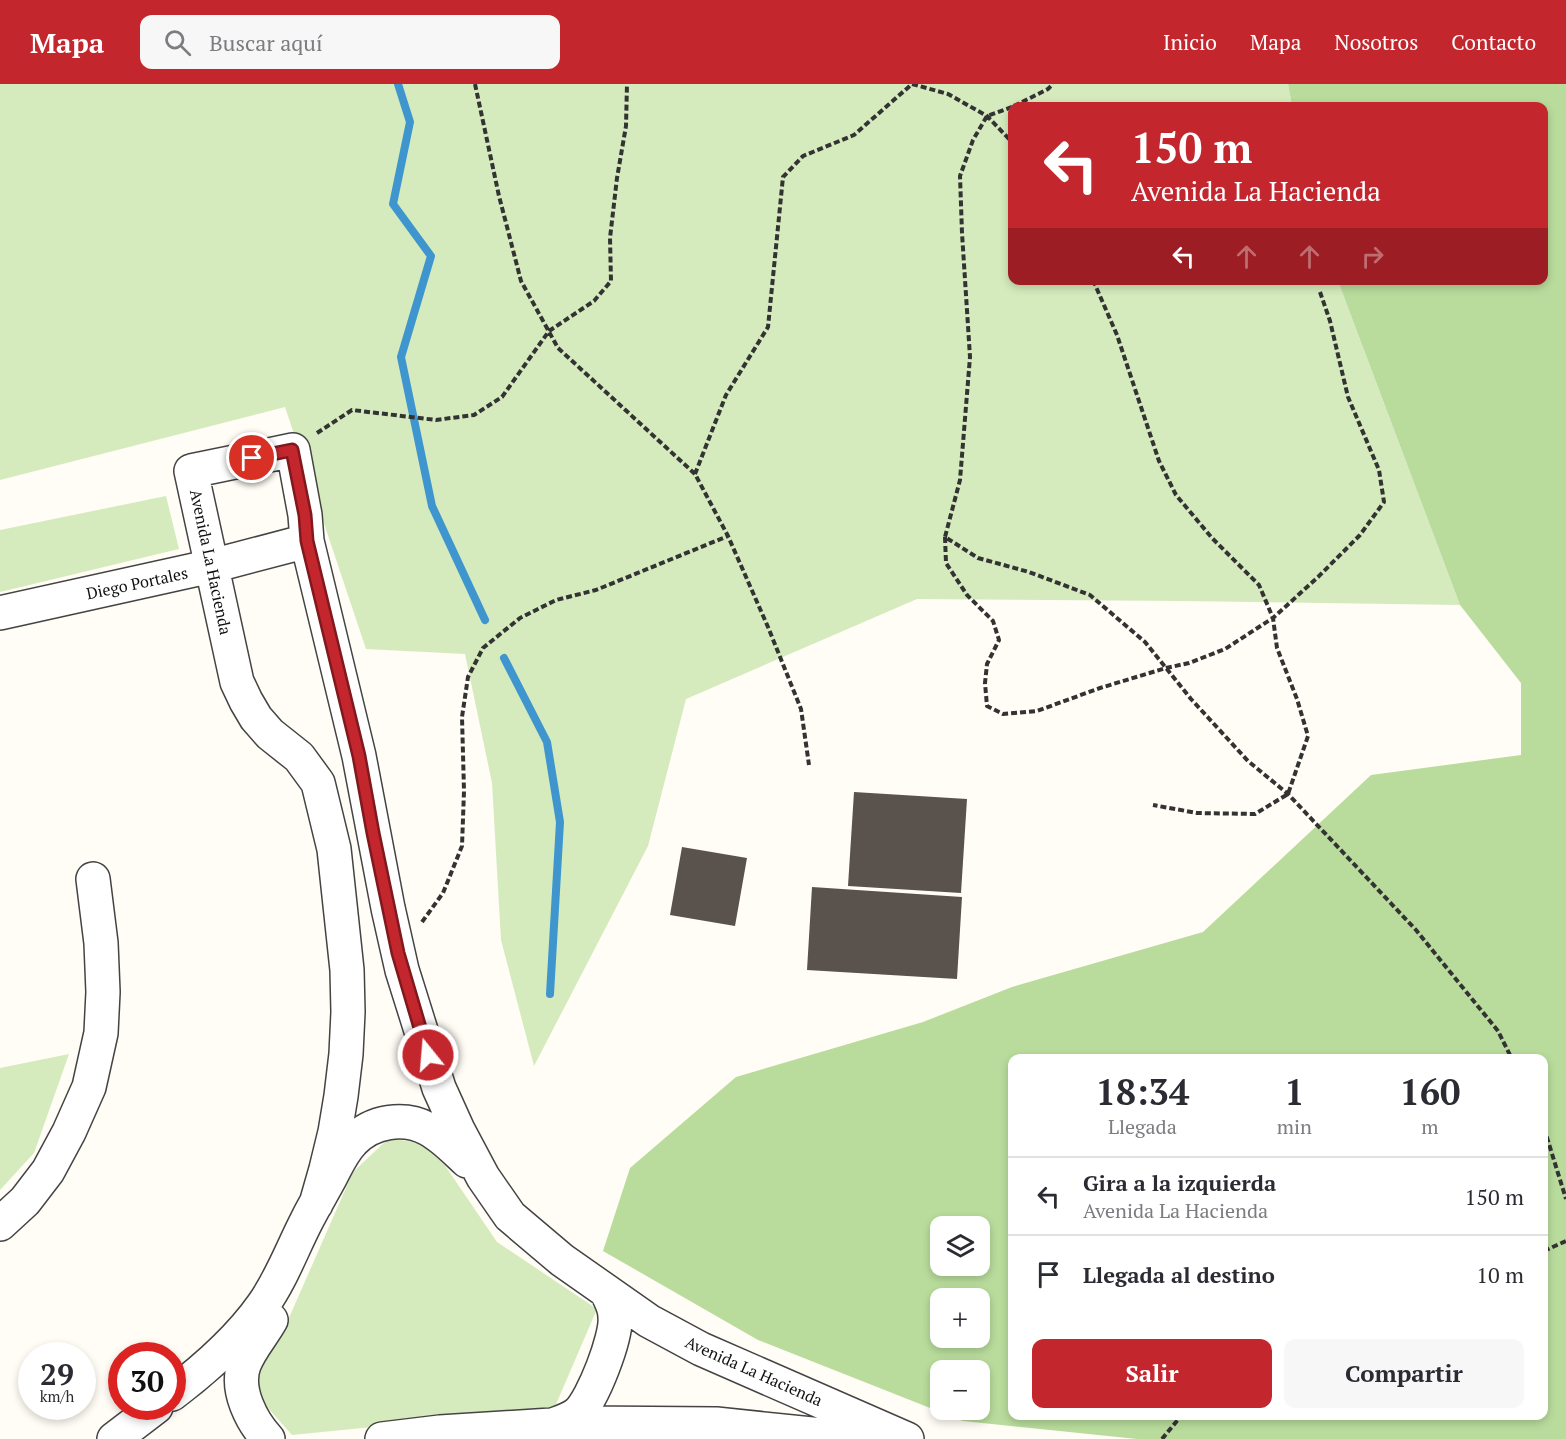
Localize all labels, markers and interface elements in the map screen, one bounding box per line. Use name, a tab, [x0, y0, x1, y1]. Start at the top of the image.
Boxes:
search box	[140, 15, 560, 69]
text: Mapa	[30, 24, 104, 61]
icon: search	[161, 26, 194, 59]
text: Buscar aquí	[209, 28, 323, 57]
text: Inicio	[1163, 28, 1217, 56]
text: Mapa	[1250, 28, 1301, 56]
text: Nosotros	[1334, 28, 1418, 56]
text: Contacto	[1451, 28, 1536, 56]
text: 150 m	[1131, 119, 1252, 175]
icon: left	[1032, 126, 1110, 204]
text: Avenida La Hacienda	[1131, 173, 1381, 209]
icon: left	[1167, 240, 1200, 273]
icon: ahead	[1230, 240, 1263, 273]
icon: ahead	[1293, 240, 1326, 273]
icon: right	[1356, 240, 1389, 273]
pin	[226, 432, 277, 483]
icon: arrive	[235, 441, 268, 474]
street label: Avenida La Hacienda	[185, 487, 237, 637]
street label: Diego Portales	[84, 561, 190, 604]
position arrow	[396, 1023, 460, 1087]
text: 18:34	[1096, 1068, 1189, 1115]
text: 1	[1284, 1068, 1305, 1115]
text: 160	[1399, 1068, 1460, 1115]
text: Llegada	[1108, 1113, 1177, 1140]
text: min	[1277, 1113, 1312, 1140]
text: m	[1421, 1113, 1439, 1140]
text: Gira a la izquierda	[1083, 1168, 1276, 1197]
icon: left	[1032, 1180, 1065, 1213]
text: 150 m	[1464, 1182, 1524, 1211]
text: Avenida La Hacienda	[1083, 1197, 1268, 1224]
map controls	[930, 1216, 990, 1420]
button: layers	[930, 1216, 990, 1276]
icon: arrive	[1032, 1258, 1065, 1291]
text: Llegada al destino	[1083, 1260, 1275, 1289]
text: 10 m	[1476, 1260, 1524, 1289]
button: +	[930, 1288, 990, 1348]
street label: Avenida La Hacienda	[682, 1331, 826, 1411]
button: Salir	[1032, 1339, 1272, 1408]
button: Compartir	[1284, 1339, 1524, 1408]
speed limit sign: 30	[108, 1342, 186, 1420]
text: 29	[40, 1354, 74, 1394]
button: −	[930, 1360, 990, 1420]
text: km/h	[40, 1386, 74, 1406]

